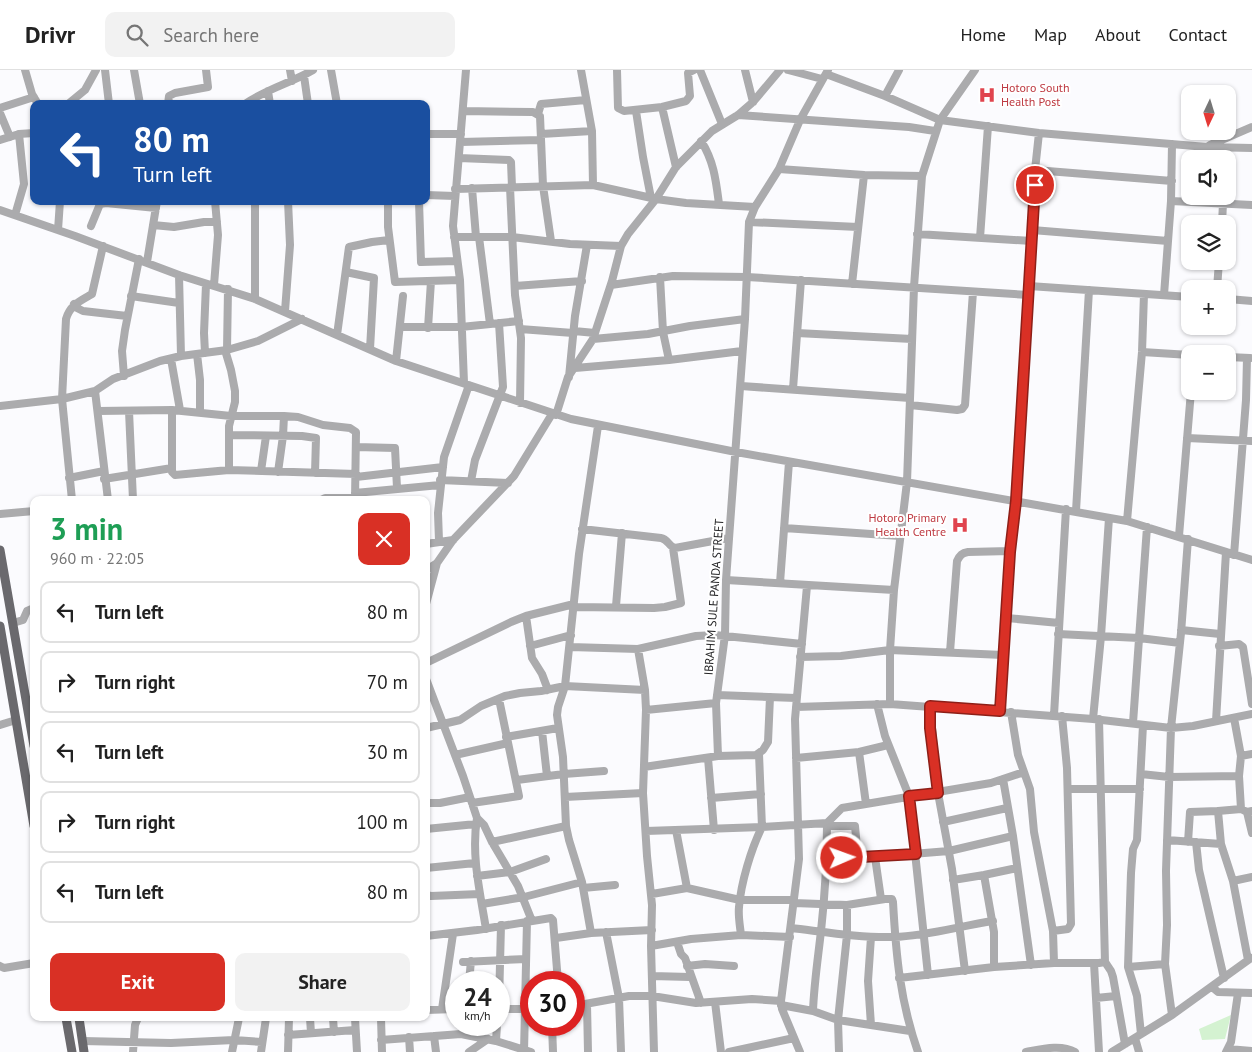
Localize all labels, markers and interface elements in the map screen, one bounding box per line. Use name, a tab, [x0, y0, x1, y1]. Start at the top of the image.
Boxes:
search box	[105, 12, 455, 57]
text: Drivr	[25, 19, 75, 50]
icon: search	[123, 21, 151, 49]
text: Search here	[163, 23, 259, 47]
text: Home	[960, 23, 1006, 46]
text: Map	[1034, 23, 1067, 46]
text: About	[1095, 23, 1141, 46]
text: Contact	[1169, 23, 1227, 46]
place label: Hotoro South Health Post	[1001, 80, 1070, 109]
hospital icon: Hotoro South Health Post	[977, 85, 997, 105]
north arrow	[1181, 85, 1236, 140]
map controls	[1181, 85, 1236, 400]
text: 80 m	[133, 116, 210, 162]
icon: left	[50, 120, 115, 185]
button: sound	[1181, 150, 1236, 205]
text: Turn left	[133, 160, 212, 188]
pin	[1014, 164, 1056, 206]
icon: arrive	[1021, 171, 1049, 199]
button: layers	[1181, 215, 1236, 270]
button: +	[1181, 280, 1236, 335]
button: −	[1181, 345, 1236, 400]
text: 3 min	[50, 509, 123, 548]
place label: Hotoro Primary Health Centre	[868, 510, 946, 539]
button: close	[358, 513, 410, 565]
hospital icon: Hotoro Primary Health Centre	[950, 515, 970, 535]
street label: IBRAHIM SULE PANDA STREET	[701, 518, 726, 676]
text: 960 m · 22:05	[50, 548, 145, 568]
icon: left	[52, 598, 80, 626]
text: Turn left	[95, 600, 164, 624]
text: 80 m	[367, 600, 408, 624]
icon: right	[52, 668, 80, 696]
text: Turn right	[95, 670, 175, 694]
text: 70 m	[367, 670, 408, 694]
icon: left	[52, 738, 80, 766]
text: Turn left	[95, 740, 164, 764]
text: 30 m	[367, 740, 408, 764]
icon: right	[52, 808, 80, 836]
text: Turn right	[95, 810, 175, 834]
text: 100 m	[356, 810, 408, 834]
position arrow	[815, 831, 867, 883]
icon: left	[52, 878, 80, 906]
text: Turn left	[95, 880, 164, 904]
text: 80 m	[367, 880, 408, 904]
button: Exit	[50, 953, 225, 1011]
button: Share	[235, 953, 410, 1011]
speed limit sign: 30	[520, 971, 585, 1036]
text: 24	[463, 981, 492, 1013]
text: km/h	[464, 1008, 491, 1023]

